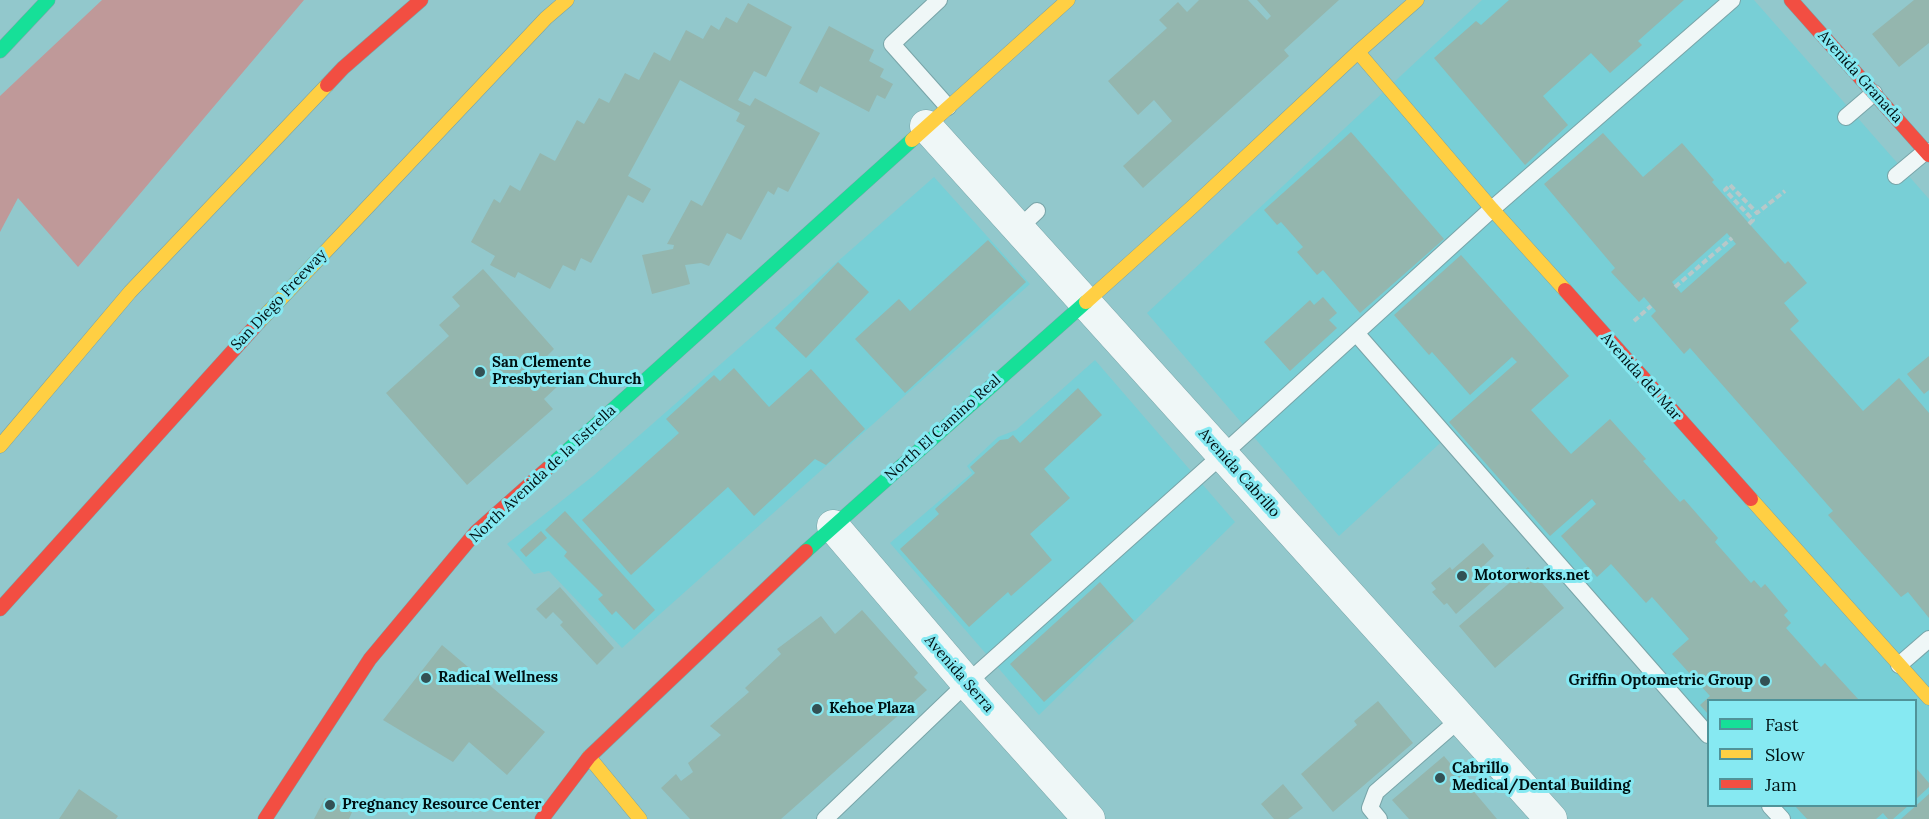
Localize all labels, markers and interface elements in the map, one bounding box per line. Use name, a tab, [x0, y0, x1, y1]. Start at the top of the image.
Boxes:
street label: Avenida Granada	[1814, 27, 1906, 127]
street label: San Diego Freeway	[228, 246, 330, 354]
street label: Avenida del Mar	[1597, 329, 1685, 425]
place label: San Clemente Presbyterian Church	[492, 354, 642, 389]
marker: San Clemente Presbyterian Church	[473, 365, 487, 379]
street label: North El Camino Real	[881, 371, 1005, 485]
street label: North Avenida de la Estrella	[466, 401, 620, 547]
street label: Avenida Cabrillo	[1194, 425, 1284, 521]
place label: Motorworks.net	[1474, 567, 1590, 585]
marker: Motorworks.net	[1455, 569, 1469, 583]
street label: Avenida Serra	[921, 632, 997, 716]
place label: Radical Wellness	[438, 669, 558, 687]
marker: Radical Wellness	[419, 671, 433, 685]
place label: Griffin Optometric Group	[1568, 672, 1753, 690]
marker: Griffin Optometric Group	[1758, 674, 1772, 688]
legend	[1707, 699, 1917, 807]
place label: Kehoe Plaza	[829, 700, 915, 718]
marker: Kehoe Plaza	[810, 702, 824, 716]
text: Fast	[1765, 713, 1799, 736]
text: Slow	[1765, 743, 1805, 766]
place label: Cabrillo Medical/Dental Building	[1452, 760, 1631, 795]
marker: Cabrillo Medical/Dental Building	[1433, 771, 1447, 785]
text: Jam	[1765, 773, 1797, 796]
place label: Pregnancy Resource Center	[342, 796, 541, 814]
marker: Pregnancy Resource Center	[323, 798, 337, 812]

